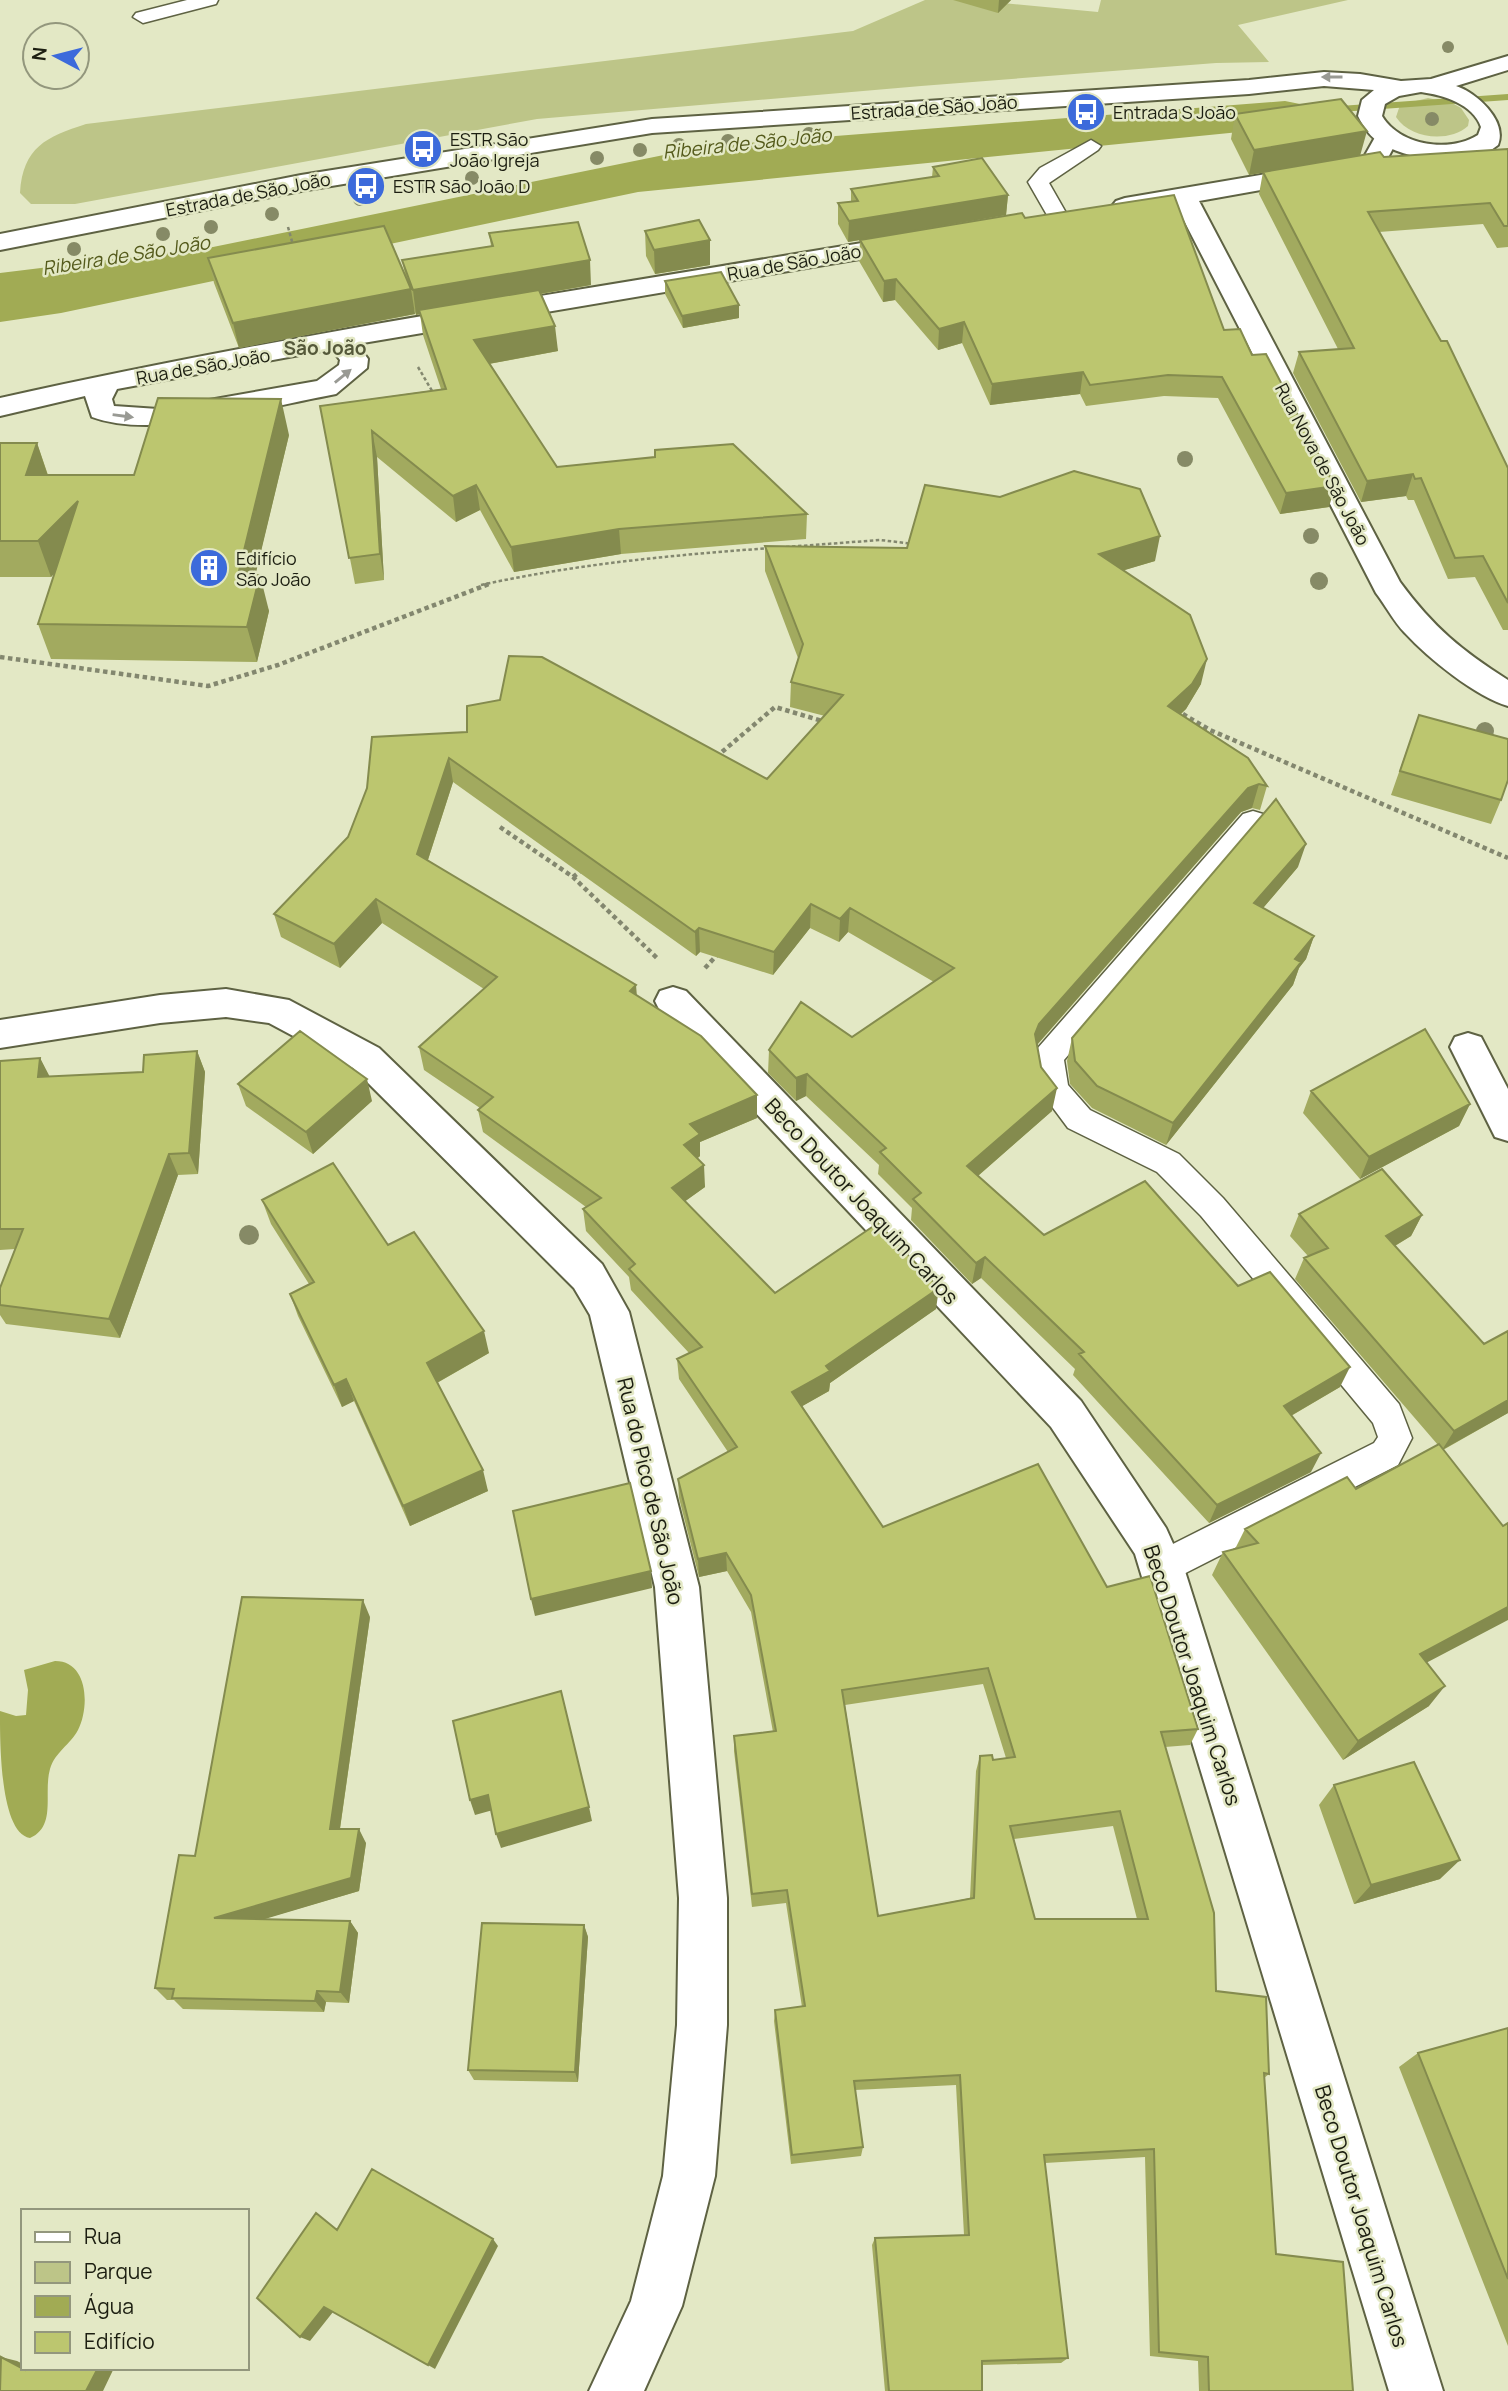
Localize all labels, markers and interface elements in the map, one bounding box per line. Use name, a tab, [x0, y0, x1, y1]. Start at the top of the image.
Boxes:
north arrow	[21, 21, 91, 91]
text: N	[25, 46, 53, 62]
one-way arrow	[1321, 71, 1343, 83]
street label: Estrada de São João	[850, 89, 1018, 125]
bus stop icon: Entrada S João	[1065, 91, 1107, 133]
place label: Entrada S João	[1113, 100, 1236, 124]
water label: Ribeira de São João	[661, 121, 834, 165]
place label: ESTR São João Igreja	[450, 127, 539, 172]
bus stop icon: ESTR São João Igreja	[402, 128, 444, 170]
bus stop icon: ESTR São João D	[345, 165, 387, 207]
street label: Estrada de São João	[164, 166, 332, 222]
place label: ESTR São João D	[393, 174, 530, 198]
water label: Ribeira de São João	[40, 229, 213, 281]
street label: Rua de São João	[725, 238, 863, 286]
district label: São João	[284, 335, 366, 361]
street label: Rua de São João	[134, 342, 272, 390]
one-way arrow	[335, 369, 352, 384]
street label: Rua Nova de São João	[1270, 379, 1376, 549]
one-way arrow	[112, 410, 134, 421]
place label: Edifício São João	[236, 546, 311, 591]
building icon: Edifício São João	[188, 547, 230, 589]
street label: Beco Doutor Joaquim Carlos	[759, 1092, 965, 1310]
street label: Rua do Pico de São João	[611, 1375, 691, 1607]
street label: Beco Doutor Joaquim Carlos	[1138, 1541, 1248, 1809]
street label: Beco Doutor Joaquim Carlos	[1309, 2082, 1415, 2350]
legend	[21, 2209, 248, 2370]
text: Rua	[84, 2222, 121, 2250]
text: Parque	[84, 2257, 153, 2285]
text: Água	[84, 2292, 134, 2320]
text: Edifício	[84, 2327, 155, 2355]

